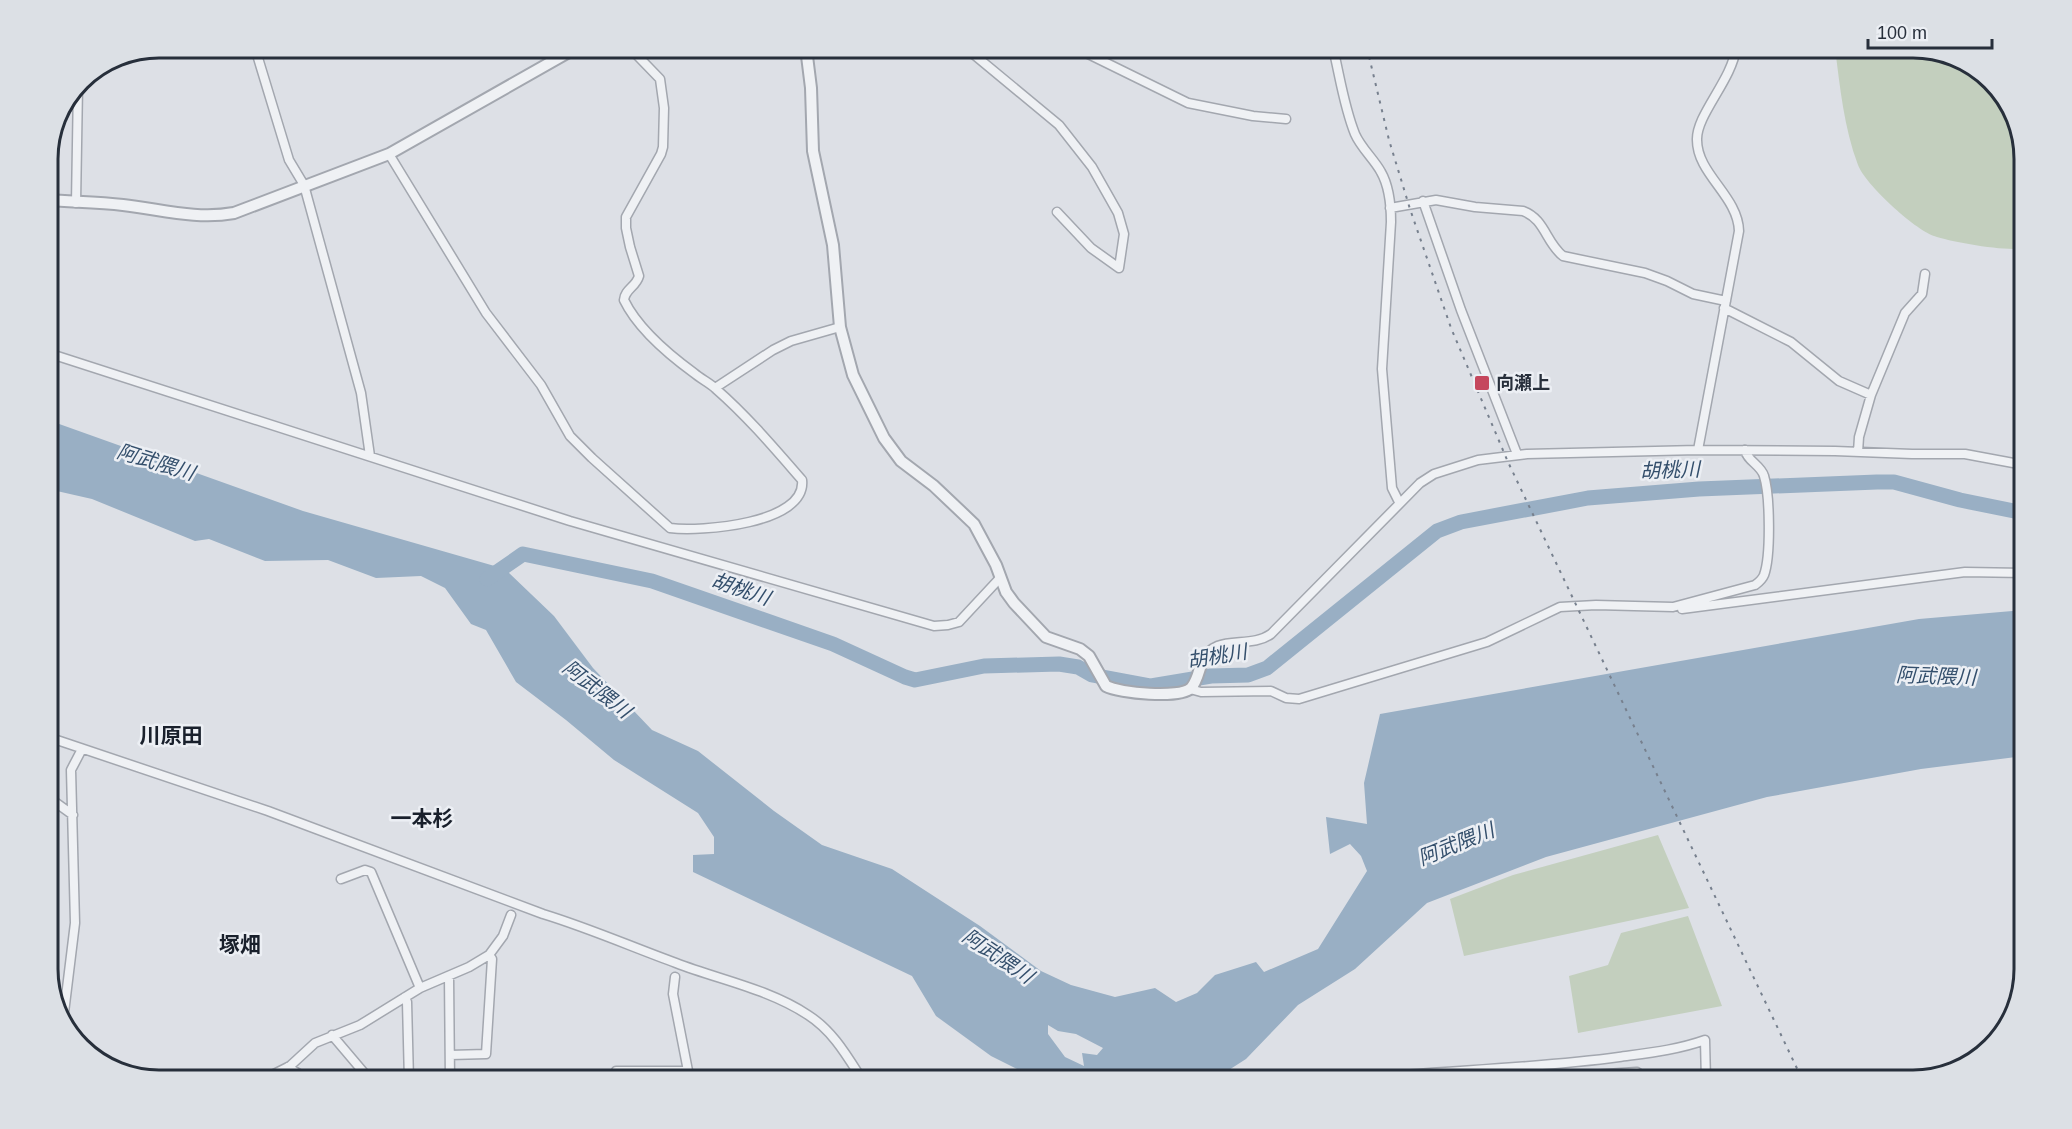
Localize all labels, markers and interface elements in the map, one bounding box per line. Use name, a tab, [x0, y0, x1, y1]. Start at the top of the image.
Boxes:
scale bar	[1868, 12, 1992, 50]
text: 100 m	[1877, 23, 1927, 43]
place label: 向瀬上	[1496, 373, 1550, 393]
marker: 向瀬上	[1473, 374, 1491, 392]
water label: 阿武隈川	[115, 440, 199, 485]
water label: 胡桃川	[1640, 458, 1702, 482]
water label: 胡桃川	[709, 569, 775, 610]
water label: 胡桃川	[1186, 640, 1250, 672]
water label: 阿武隈川	[559, 656, 637, 724]
water label: 阿武隈川	[1896, 664, 1978, 688]
district label: 川原田	[140, 724, 203, 747]
district label: 一本杉	[391, 807, 454, 830]
water label: 阿武隈川	[1415, 818, 1499, 869]
water label: 阿武隈川	[959, 925, 1039, 989]
district label: 塚畑	[219, 933, 261, 956]

